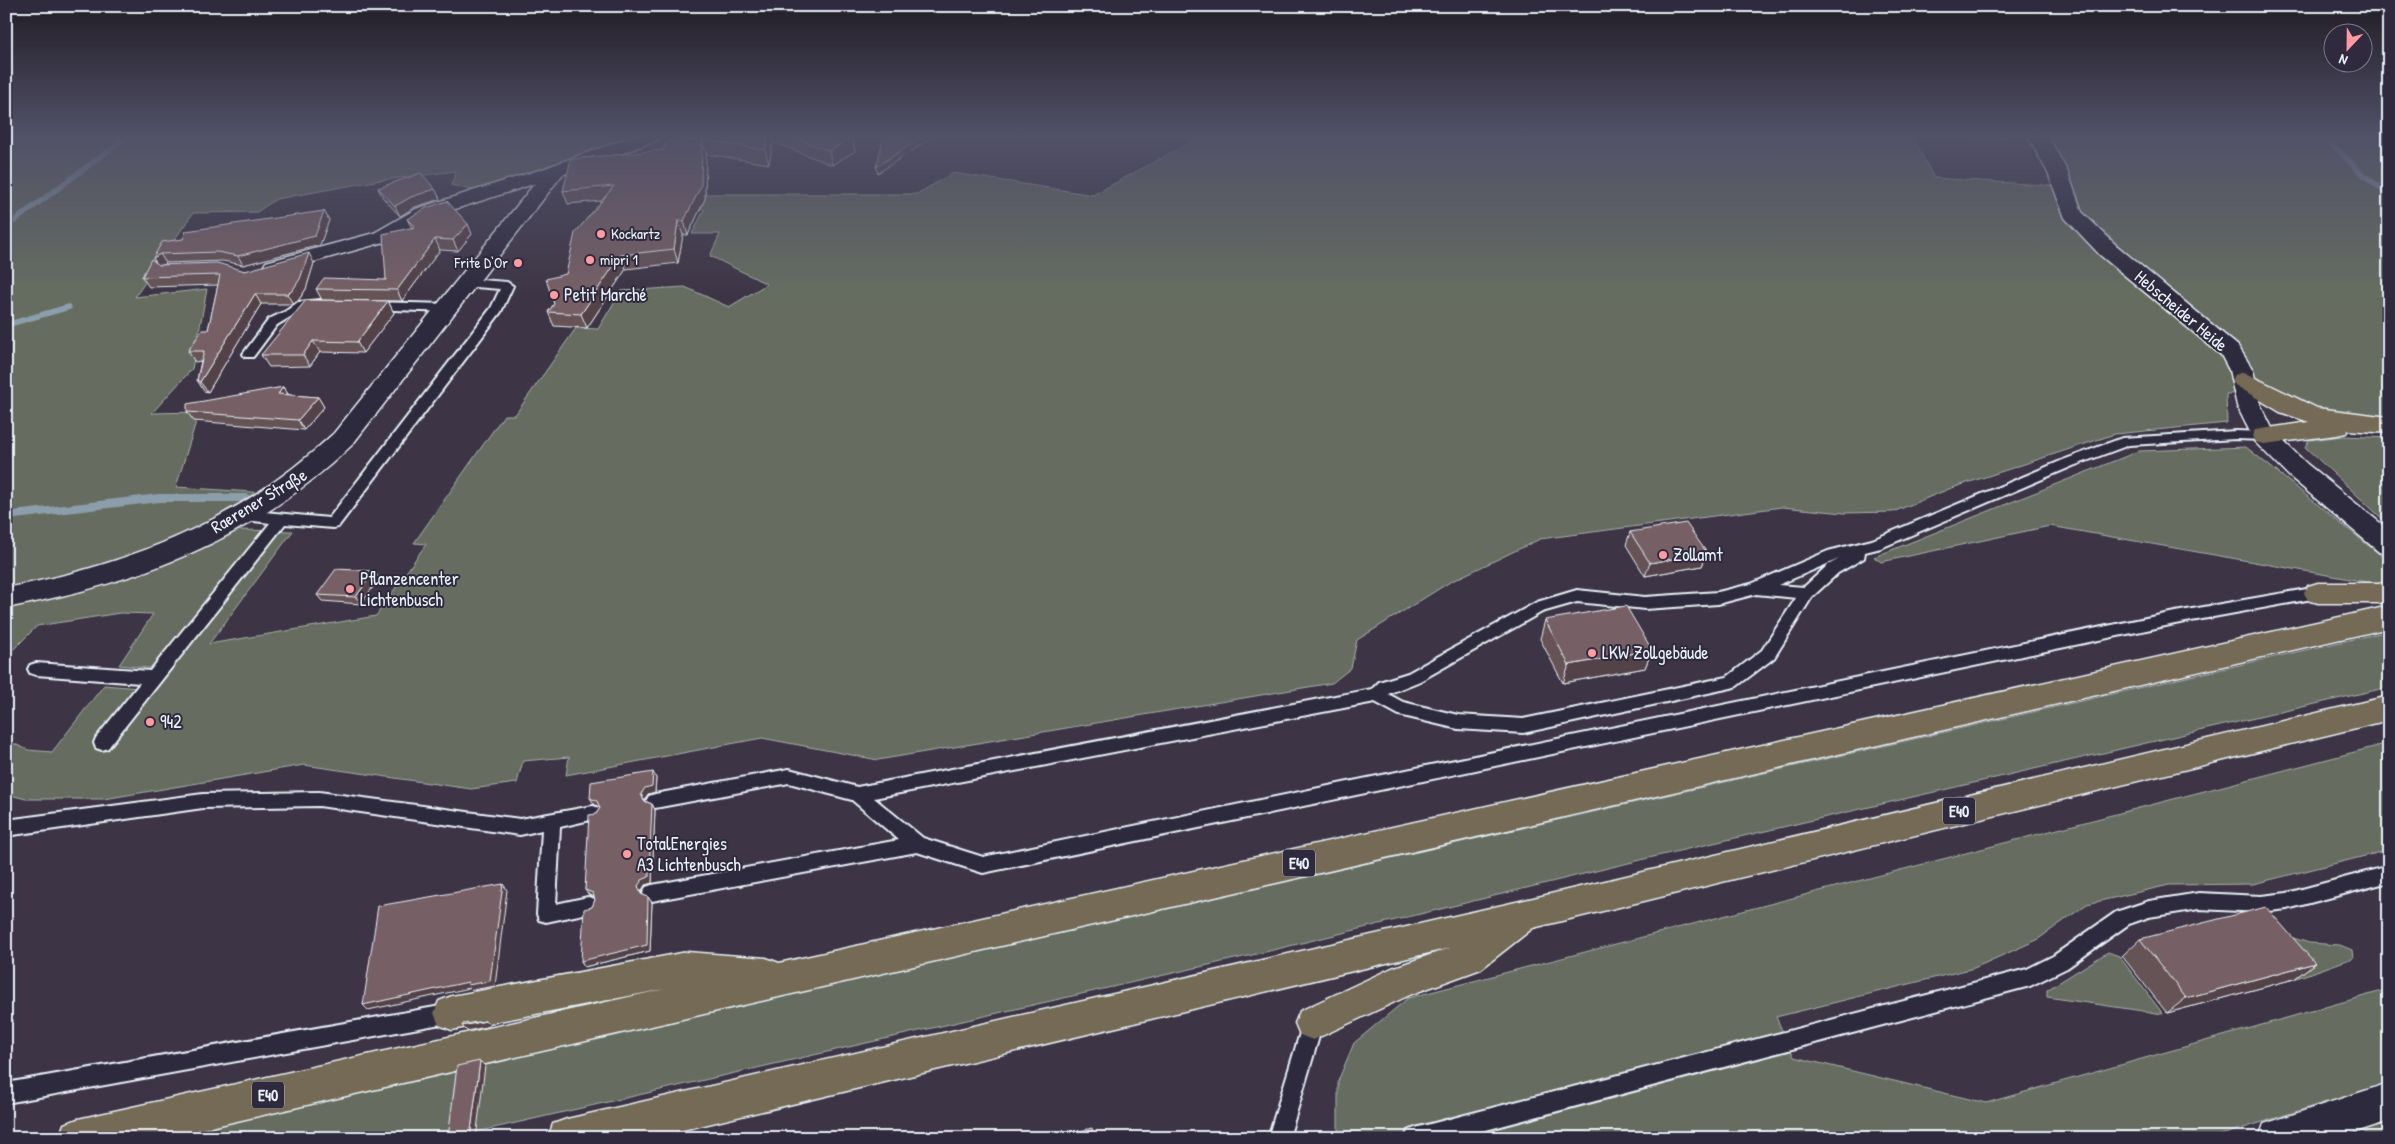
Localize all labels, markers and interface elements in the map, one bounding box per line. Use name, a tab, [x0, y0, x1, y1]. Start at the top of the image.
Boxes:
north arrow	[2322, 22, 2372, 72]
text: N	[2335, 50, 2350, 71]
place label: Kockartz	[611, 223, 661, 244]
marker: Kockartz	[595, 228, 607, 240]
place label: mipri 1	[600, 249, 638, 270]
place label: Frite D‘Or	[454, 252, 508, 273]
marker: mipri 1	[584, 254, 596, 266]
marker: Frite D‘Or	[512, 257, 524, 269]
street label: Hebscheider Heide	[2129, 264, 2233, 357]
place label: Petit Marché	[564, 282, 647, 307]
marker: Petit Marché	[548, 289, 560, 301]
street label: Raerener Straße	[206, 462, 311, 539]
place label: Zollamt	[1673, 542, 1723, 567]
marker: Zollamt	[1657, 549, 1669, 561]
place label: Pflanzencenter Lichtenbusch	[360, 566, 459, 612]
marker: Pflanzencenter Lichtenbusch	[344, 583, 356, 595]
place label: LKW Zollgebäude	[1602, 640, 1709, 665]
marker: LKW Zollgebäude	[1586, 647, 1598, 659]
place label: 942	[160, 709, 182, 734]
marker: 942	[144, 716, 156, 728]
road number: E40	[1943, 798, 1975, 824]
place label: TotalEnergies A3 Lichtenbusch	[637, 831, 741, 877]
marker: TotalEnergies A3 Lichtenbusch	[621, 848, 633, 860]
road number: E40	[1283, 850, 1315, 876]
road number: E40	[252, 1082, 284, 1108]

